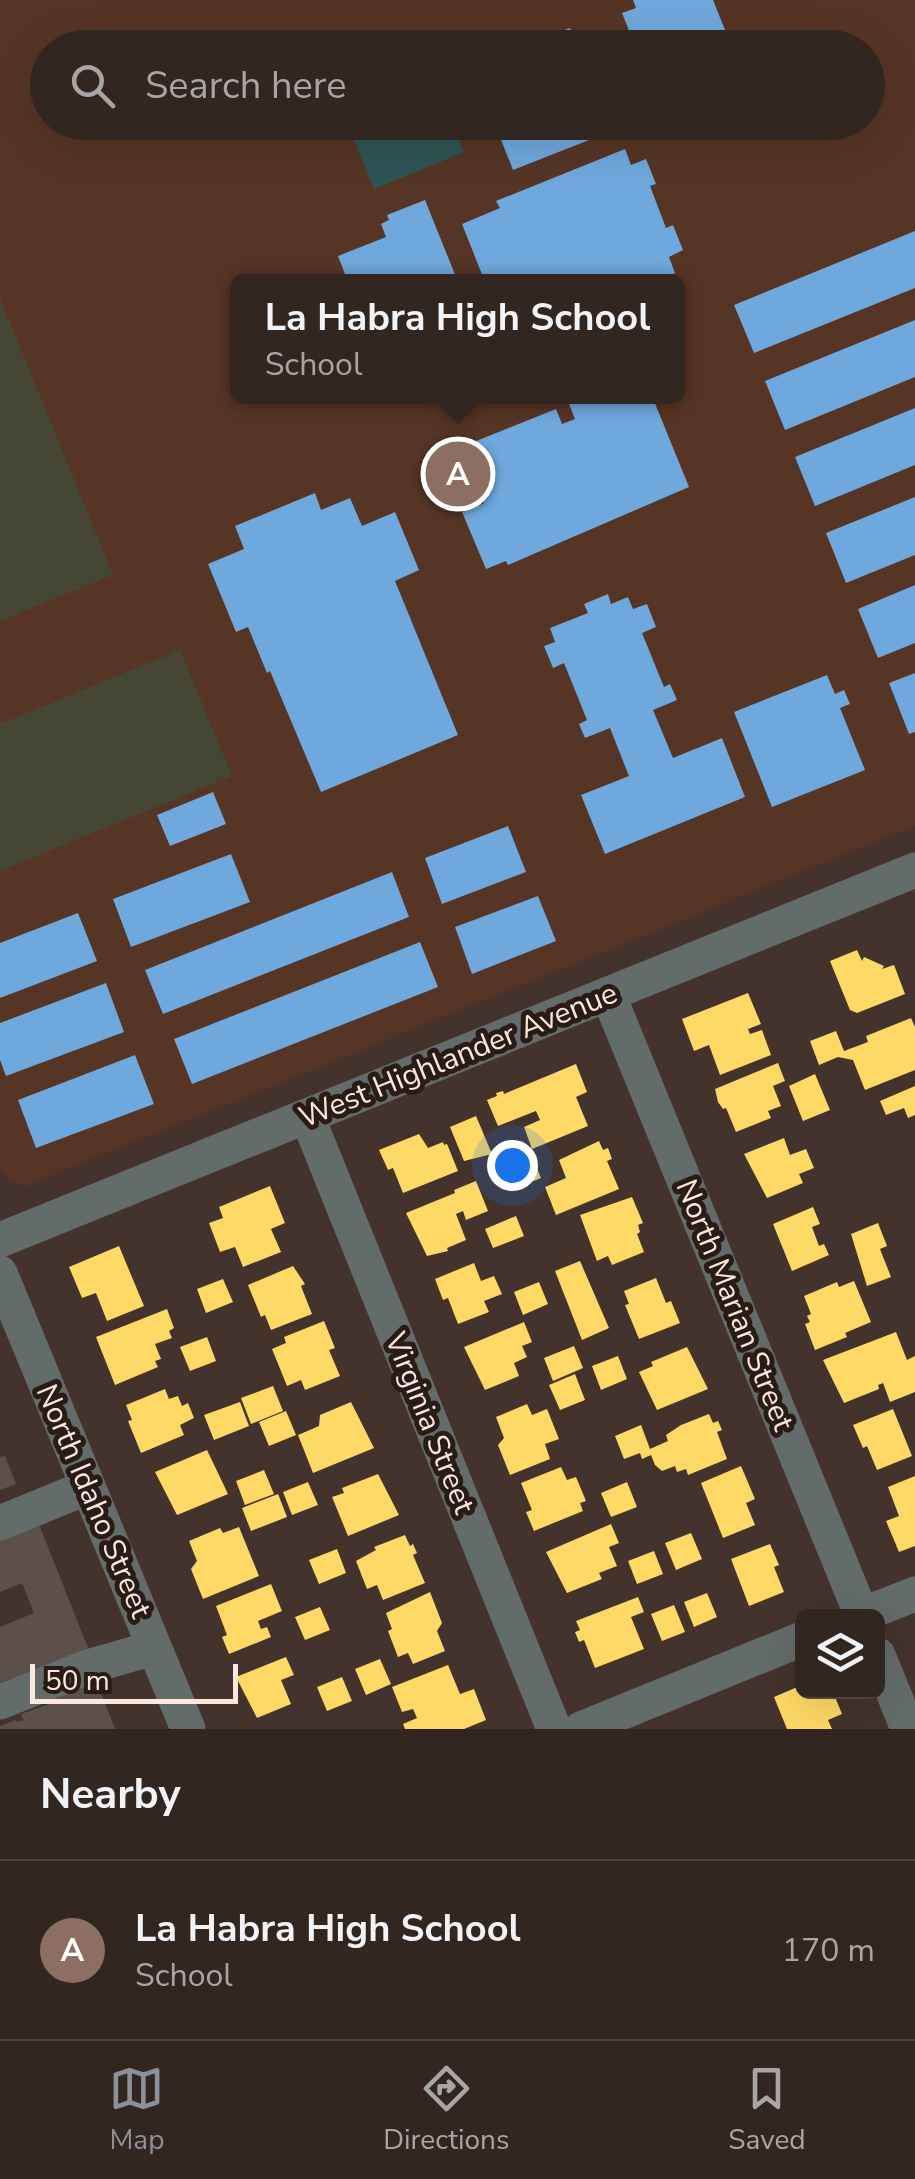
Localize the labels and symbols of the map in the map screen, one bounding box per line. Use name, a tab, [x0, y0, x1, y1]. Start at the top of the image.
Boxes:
pin: A	[426, 436, 490, 512]
street label: West Highlander Avenue	[293, 973, 623, 1138]
your location	[487, 1140, 538, 1191]
street label: North Marian Street	[665, 1174, 804, 1437]
street label: Virginia Street	[374, 1325, 485, 1520]
street label: North Idaho Street	[26, 1378, 161, 1625]
scale bar	[30, 1659, 238, 1704]

